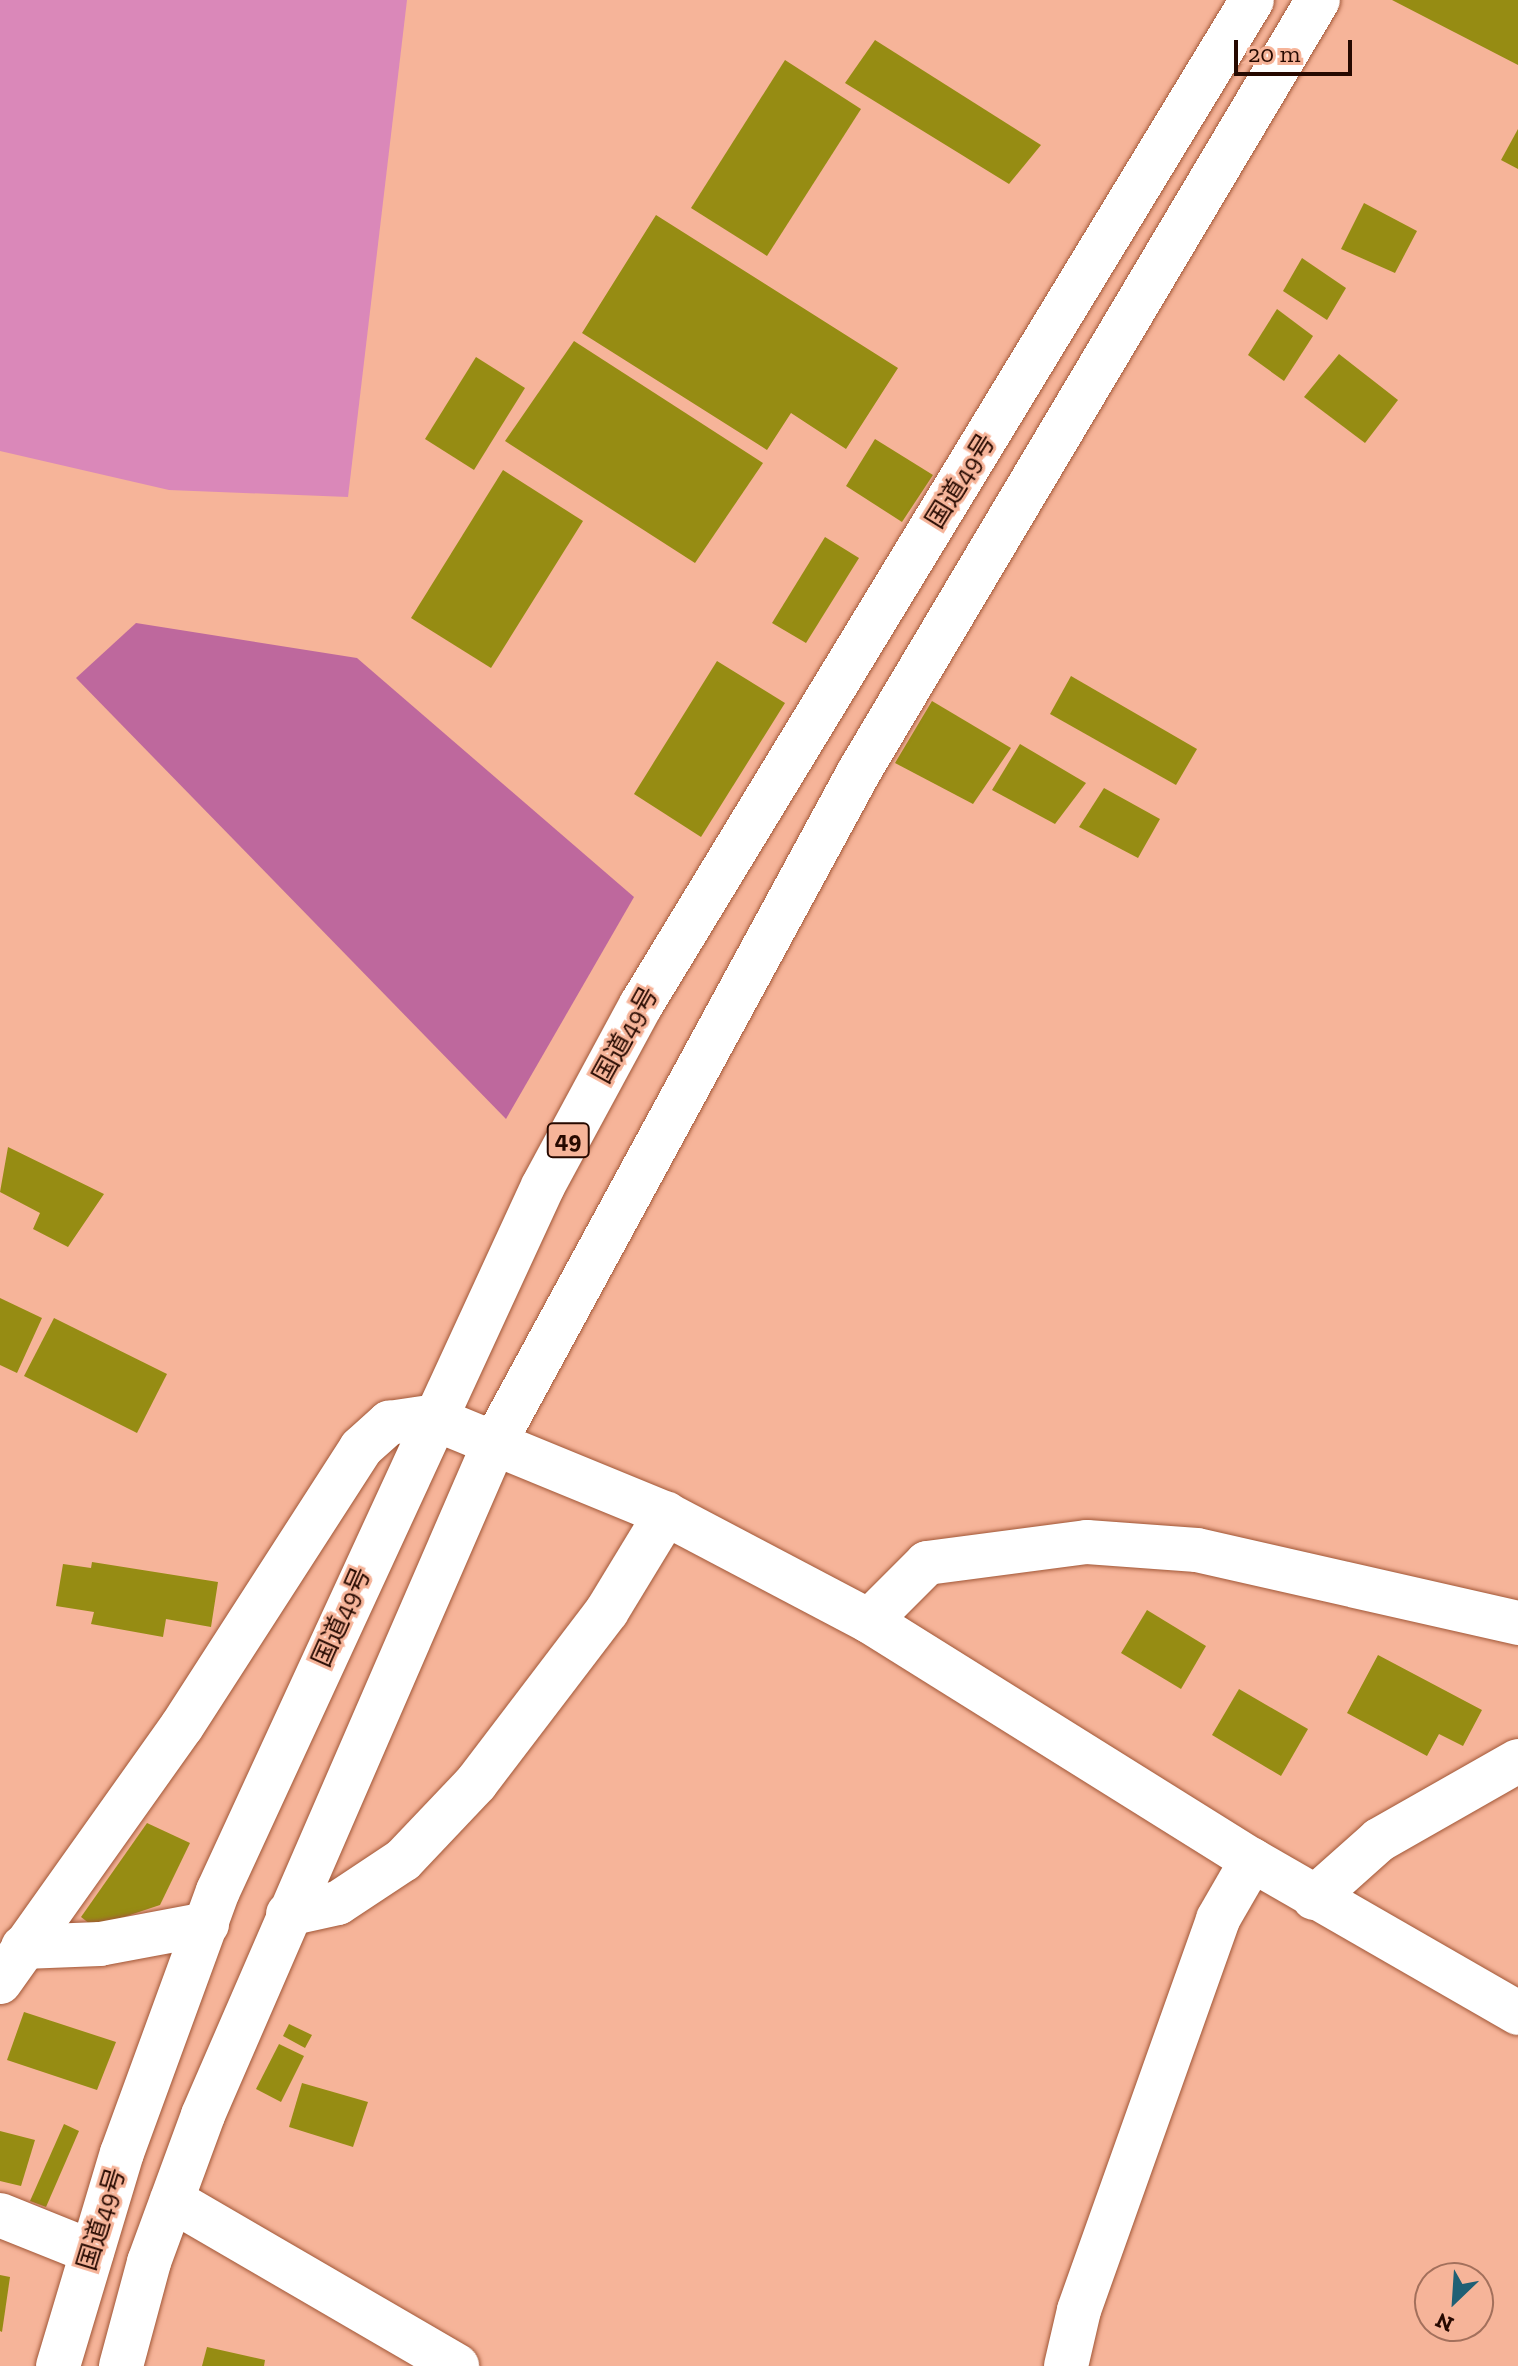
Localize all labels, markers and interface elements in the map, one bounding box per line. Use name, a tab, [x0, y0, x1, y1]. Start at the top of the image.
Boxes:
scale bar	[1238, 24, 1356, 74]
text: 20 m	[1248, 39, 1300, 68]
street label: 国道49号	[920, 428, 1002, 534]
street label: 国道49号	[587, 981, 665, 1089]
road number: 49	[546, 1120, 590, 1160]
street label: 国道49号	[306, 1562, 378, 1672]
street label: 国道49号	[72, 2164, 132, 2274]
north arrow	[1414, 2262, 1494, 2342]
text: N	[1431, 2307, 1458, 2338]

